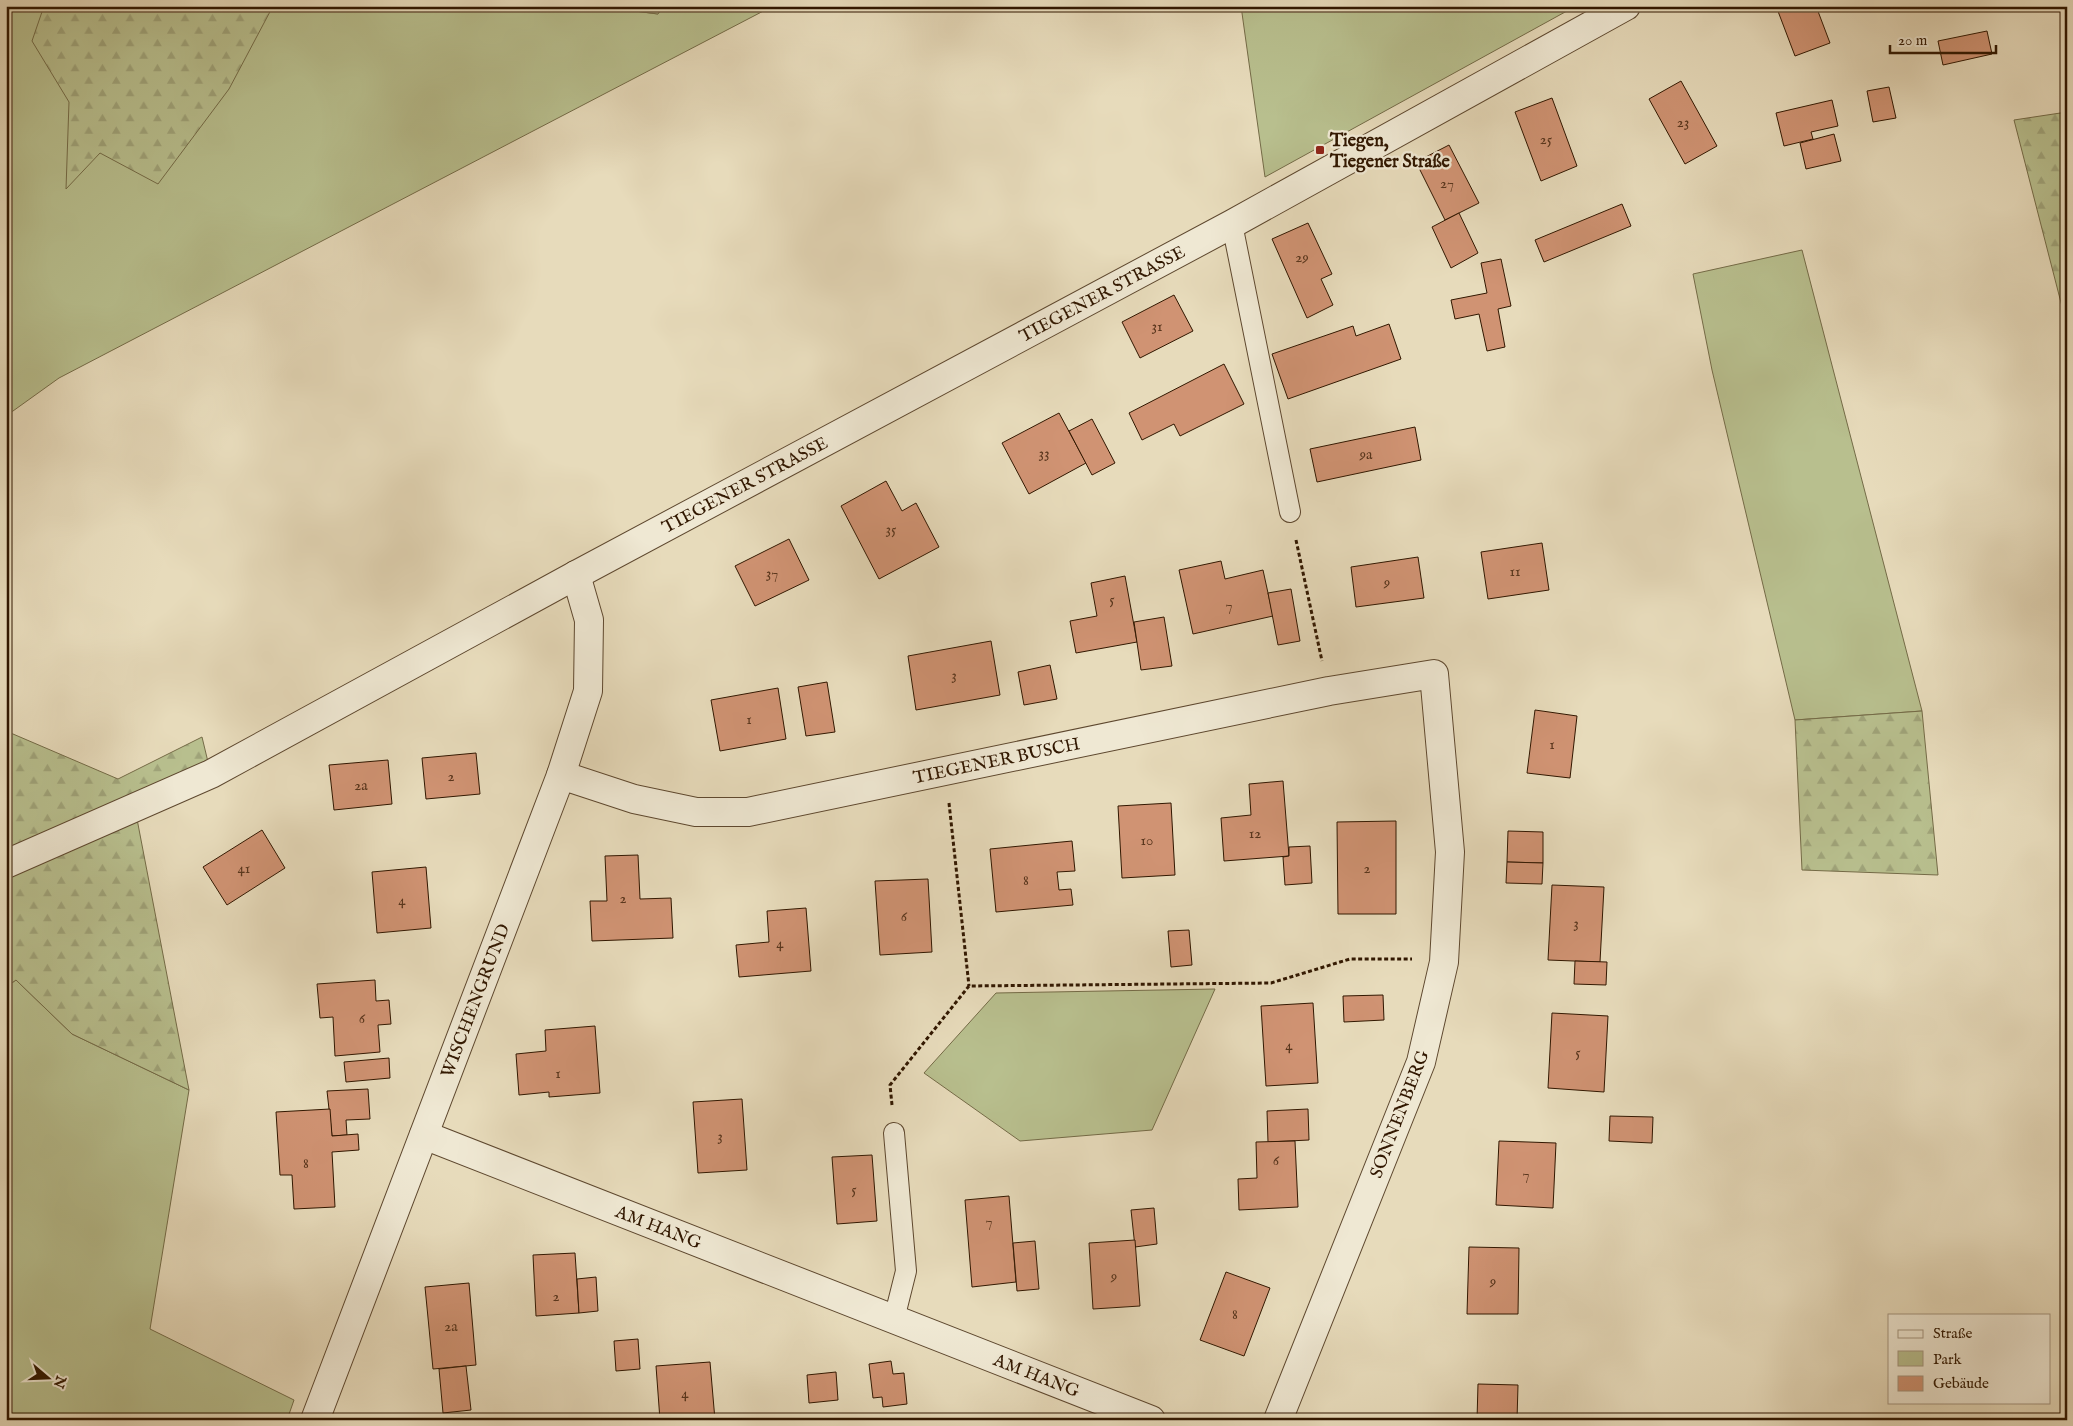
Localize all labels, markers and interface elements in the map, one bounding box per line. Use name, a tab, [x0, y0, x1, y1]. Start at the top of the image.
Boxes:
scale bar	[1890, 22, 1997, 54]
text: 20 m	[1898, 31, 1928, 50]
house number: 23	[1677, 113, 1689, 132]
place label: Tiegen, Tiegener Straße	[1329, 130, 1451, 174]
house number: 25	[1540, 130, 1553, 149]
marker: Tiegen, Tiegener Straße	[1314, 144, 1326, 156]
house number: 27	[1440, 174, 1454, 193]
street label: TIEGENER STRASSE	[1016, 241, 1189, 349]
house number: 29	[1295, 248, 1309, 267]
house number: 31	[1151, 317, 1163, 336]
street label: TIEGENER STRASSE	[659, 432, 832, 540]
house number: 33	[1038, 444, 1050, 463]
house number: 9a	[1358, 445, 1373, 464]
house number: 35	[885, 520, 897, 539]
house number: 11	[1509, 562, 1521, 581]
house number: 37	[766, 564, 778, 583]
house number: 9	[1383, 573, 1390, 592]
house number: 5	[1109, 590, 1115, 609]
house number: 7	[1225, 596, 1233, 615]
house number: 3	[951, 666, 957, 685]
house number: 1	[746, 710, 752, 729]
street label: TIEGENER BUSCH	[911, 733, 1082, 790]
house number: 1	[1549, 735, 1555, 754]
house number: 2	[447, 767, 455, 786]
house number: 2a	[354, 776, 368, 795]
house number: 12	[1249, 824, 1261, 843]
house number: 10	[1141, 831, 1153, 850]
house number: 41	[238, 859, 250, 878]
house number: 2	[1363, 859, 1371, 878]
house number: 8	[1023, 871, 1029, 890]
house number: 2	[619, 889, 627, 908]
house number: 4	[398, 891, 406, 910]
house number: 6	[901, 907, 908, 926]
house number: 3	[1573, 914, 1579, 933]
street label: WISCHENGRUND	[437, 921, 516, 1081]
house number: 4	[776, 934, 784, 953]
house number: 6	[359, 1009, 366, 1028]
house number: 4	[1285, 1036, 1293, 1055]
house number: 5	[1575, 1043, 1581, 1062]
street label: SONNENBERG	[1365, 1047, 1436, 1182]
house number: 1	[555, 1064, 561, 1083]
house number: 3	[717, 1127, 723, 1146]
house number: 6	[1273, 1151, 1280, 1170]
house number: 8	[303, 1154, 309, 1173]
house number: 7	[1522, 1165, 1530, 1184]
house number: 5	[851, 1180, 857, 1199]
street label: AM HANG	[611, 1201, 705, 1256]
house number: 7	[985, 1212, 993, 1231]
house number: 9	[1110, 1267, 1117, 1286]
house number: 9	[1489, 1272, 1496, 1291]
house number: 2	[552, 1287, 560, 1306]
house number: 8	[1232, 1305, 1238, 1324]
legend	[1888, 1314, 2050, 1404]
house number: 2a	[444, 1317, 458, 1336]
text: Straße	[1933, 1324, 1973, 1343]
street label: AM HANG	[989, 1349, 1083, 1404]
text: Park	[1933, 1350, 1963, 1369]
north arrow	[22, 1354, 72, 1404]
text: N	[49, 1372, 70, 1391]
text: Gebäude	[1933, 1374, 1989, 1393]
house number: 4	[681, 1384, 689, 1403]

